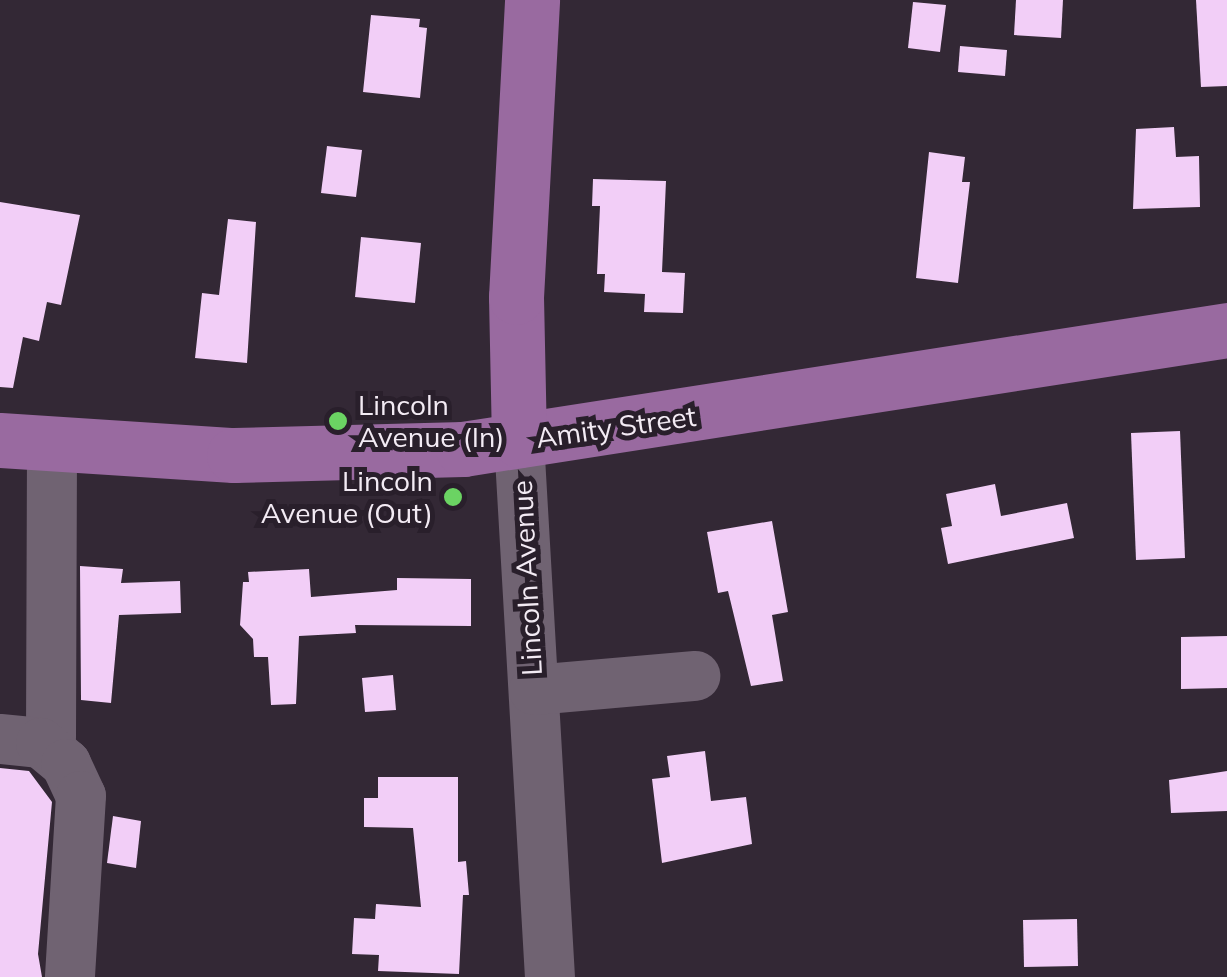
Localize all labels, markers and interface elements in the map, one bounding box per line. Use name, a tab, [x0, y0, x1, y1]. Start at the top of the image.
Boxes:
place label: Lincoln Avenue (In)	[358, 388, 504, 454]
street label: Amity Street	[534, 399, 698, 455]
marker: Lincoln Avenue (In)	[327, 410, 349, 432]
place label: Lincoln Avenue (Out)	[261, 464, 433, 530]
street label: Lincoln Avenue	[505, 479, 549, 677]
marker: Lincoln Avenue (Out)	[442, 486, 464, 508]

